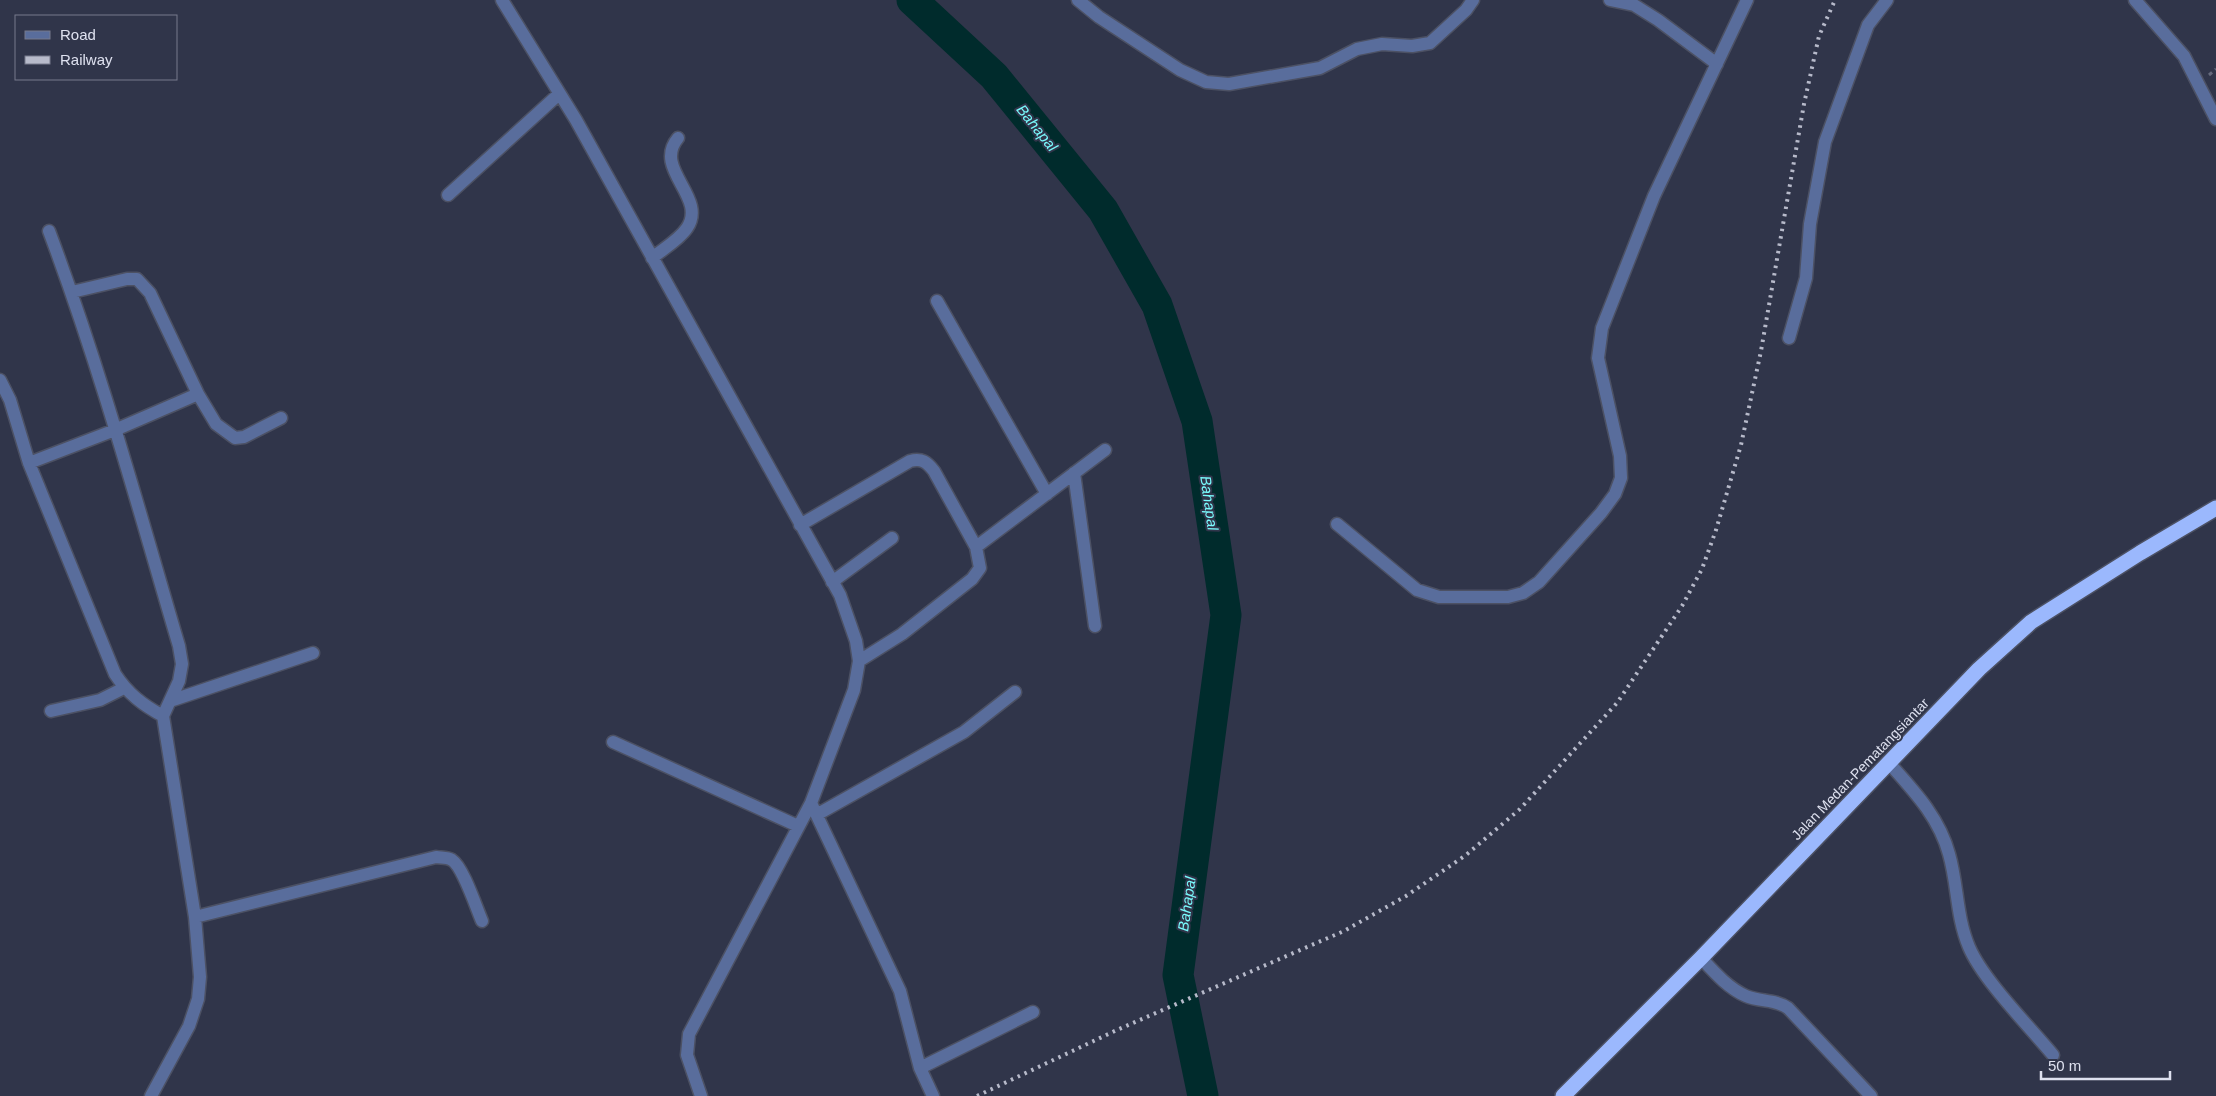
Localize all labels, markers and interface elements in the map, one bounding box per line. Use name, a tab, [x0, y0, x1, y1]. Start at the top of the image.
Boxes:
legend	[15, 15, 178, 80]
text: Road	[60, 26, 96, 43]
text: Railway	[60, 51, 113, 68]
water label: Bahapal	[1013, 101, 1062, 155]
water label: Bahapal	[1197, 474, 1222, 532]
street label: Jalan Medan-Pematangsiantar	[1788, 695, 1932, 843]
water label: Bahapal	[1174, 875, 1199, 932]
scale bar	[2041, 1048, 2170, 1080]
text: 50 m	[2048, 1057, 2081, 1074]

